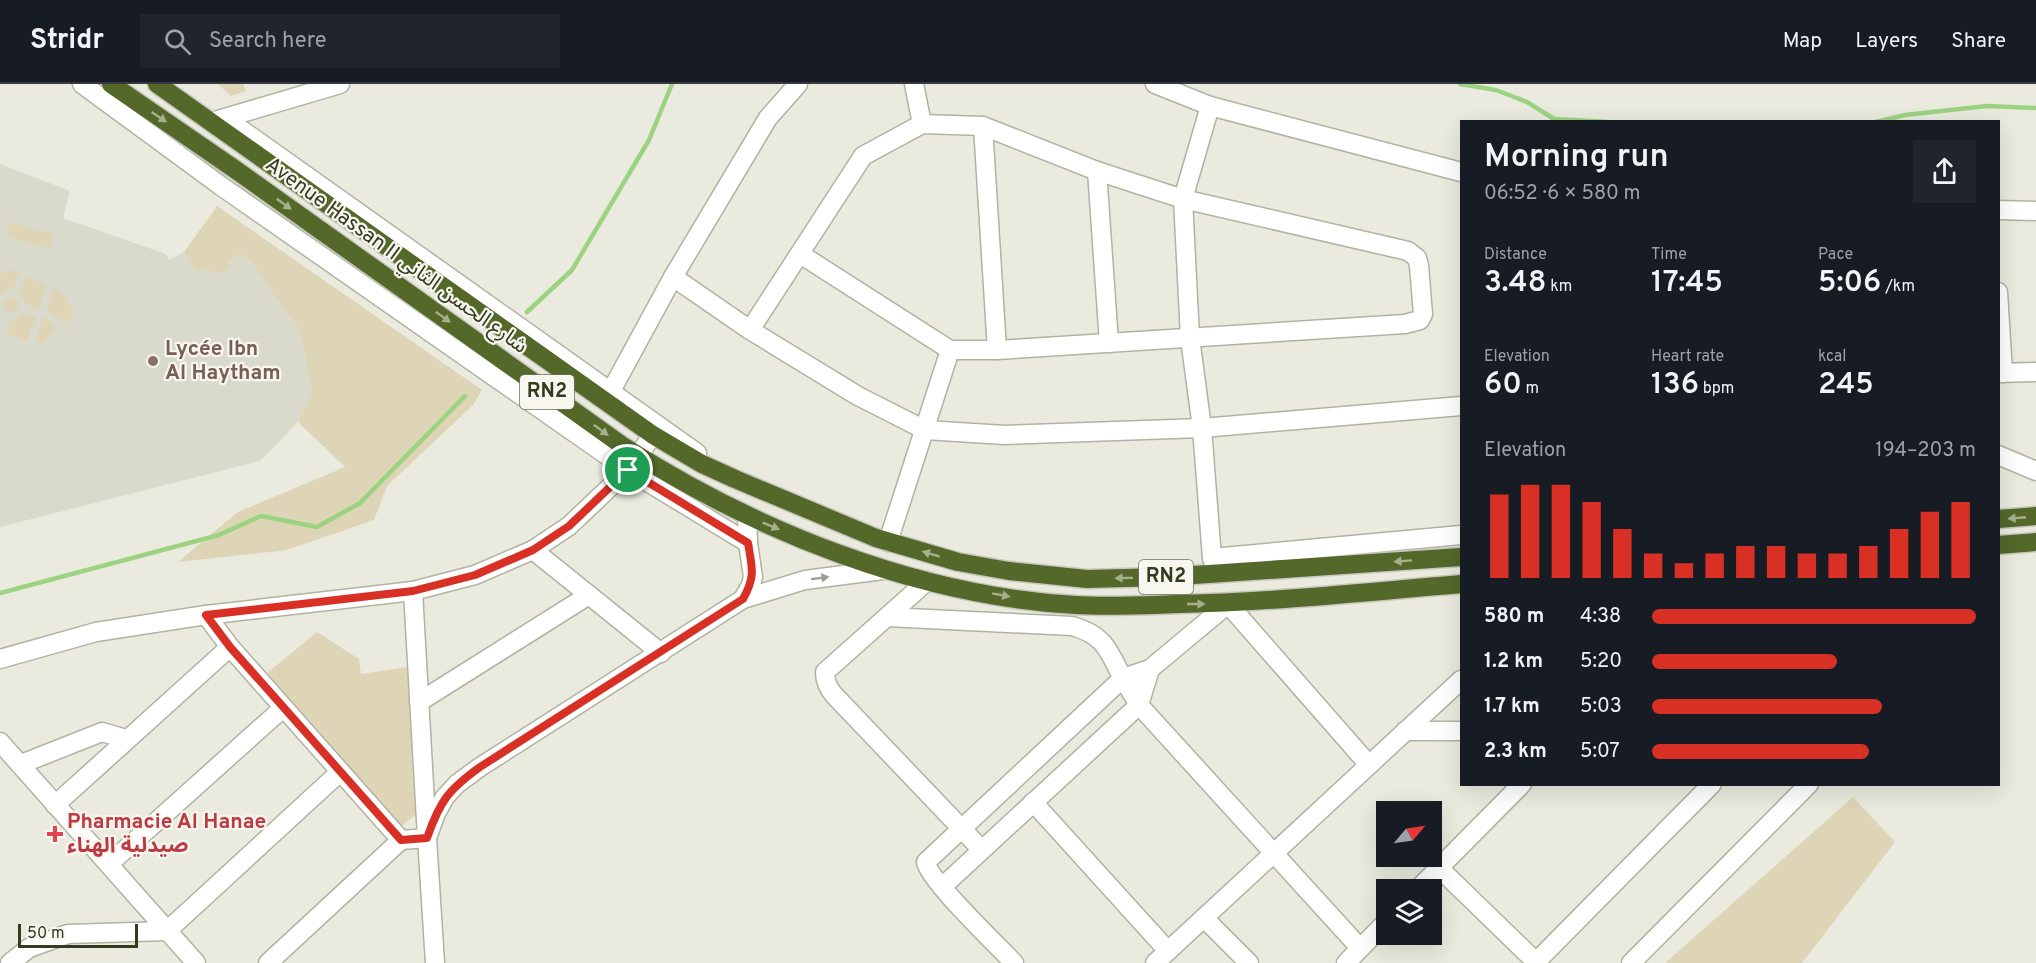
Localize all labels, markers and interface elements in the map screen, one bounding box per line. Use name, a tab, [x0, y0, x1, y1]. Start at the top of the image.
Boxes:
search box	[140, 14, 560, 68]
text: Stridr	[30, 23, 104, 59]
icon: search	[161, 25, 194, 58]
text: Search here	[209, 28, 327, 55]
text: Map	[1783, 28, 1822, 55]
text: Layers	[1855, 28, 1918, 55]
text: Share	[1951, 28, 2006, 55]
one-way arrow	[151, 111, 167, 122]
text: Morning run	[1484, 137, 1669, 179]
button: share	[1913, 140, 1976, 203]
street label: Avenue Hassan II شارع الحسن الثاني	[259, 152, 533, 361]
text: 06:52 · 6 × 580 m	[1484, 181, 1640, 207]
one-way arrow	[275, 198, 291, 210]
text: Distance	[1484, 245, 1547, 265]
text: Time	[1651, 245, 1687, 265]
text: Pace	[1818, 245, 1853, 265]
text: 3.48	[1484, 265, 1546, 302]
text: 17:45	[1651, 265, 1723, 302]
text: 5:06	[1818, 265, 1881, 302]
text: km	[1546, 277, 1572, 297]
text: /km	[1881, 277, 1915, 297]
one-way arrow	[434, 311, 450, 323]
place label: Lycée Ibn Al Haytham	[165, 336, 281, 387]
text: Elevation	[1484, 347, 1550, 367]
text: Heart rate	[1651, 347, 1724, 367]
text: kcal	[1818, 347, 1846, 367]
marker: Lycée Ibn Al Haytham	[146, 354, 160, 368]
text: 60	[1484, 367, 1522, 404]
text: 136	[1651, 367, 1699, 404]
text: 245	[1818, 367, 1874, 404]
road number: RN2	[520, 375, 574, 409]
text: m	[1522, 379, 1539, 399]
text: bpm	[1699, 379, 1734, 399]
one-way arrow	[593, 424, 609, 436]
text: Elevation	[1484, 438, 1566, 464]
text: 194–203 m	[1875, 438, 1976, 464]
pin	[602, 444, 653, 495]
icon: arrive	[611, 453, 644, 486]
one-way arrow	[2007, 513, 2026, 523]
one-way arrow	[762, 521, 780, 531]
one-way arrow	[922, 549, 940, 558]
one-way arrow	[1393, 556, 1412, 565]
road number: RN2	[1139, 560, 1193, 594]
one-way arrow	[1115, 573, 1134, 583]
one-way arrow	[810, 574, 829, 583]
one-way arrow	[992, 591, 1011, 600]
one-way arrow	[1186, 599, 1205, 609]
text: 580 m	[1484, 604, 1544, 630]
text: 4:38	[1580, 604, 1621, 630]
text: 1.2 km	[1484, 649, 1543, 675]
text: 5:20	[1580, 649, 1622, 675]
text: 1.7 km	[1484, 694, 1540, 720]
text: 5:03	[1580, 694, 1622, 720]
text: 2.3 km	[1484, 739, 1547, 765]
text: 5:07	[1580, 739, 1620, 765]
north arrow	[1376, 801, 1442, 867]
map controls	[1376, 801, 1442, 945]
place label: Pharmacie Al Hanae صيدلية الهناء	[67, 809, 266, 860]
marker: Pharmacie Al Hanae صيدلية الهناء	[48, 827, 62, 841]
button: layers	[1376, 879, 1442, 945]
scale bar	[18, 921, 138, 948]
text: 50 m	[27, 924, 65, 944]

